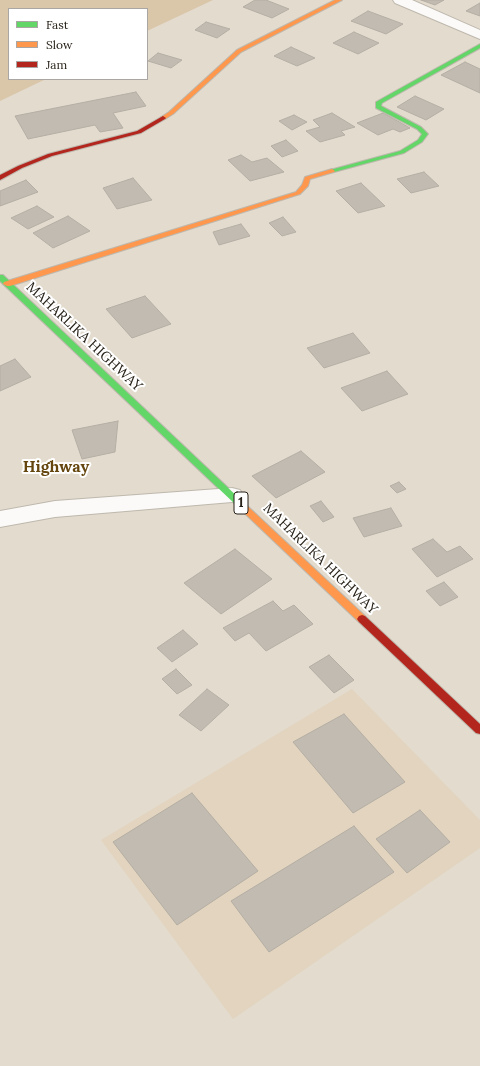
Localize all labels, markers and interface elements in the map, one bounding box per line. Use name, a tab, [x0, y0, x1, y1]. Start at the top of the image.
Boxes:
legend	[8, 8, 148, 80]
text: Fast	[46, 17, 69, 32]
text: Slow	[46, 37, 73, 52]
text: Jam	[46, 57, 67, 72]
street label: MAHARLIKA HIGHWAY	[23, 279, 145, 395]
district label: Highway	[23, 457, 89, 477]
road number: 1	[234, 492, 248, 514]
street label: MAHARLIKA HIGHWAY	[259, 500, 381, 618]

